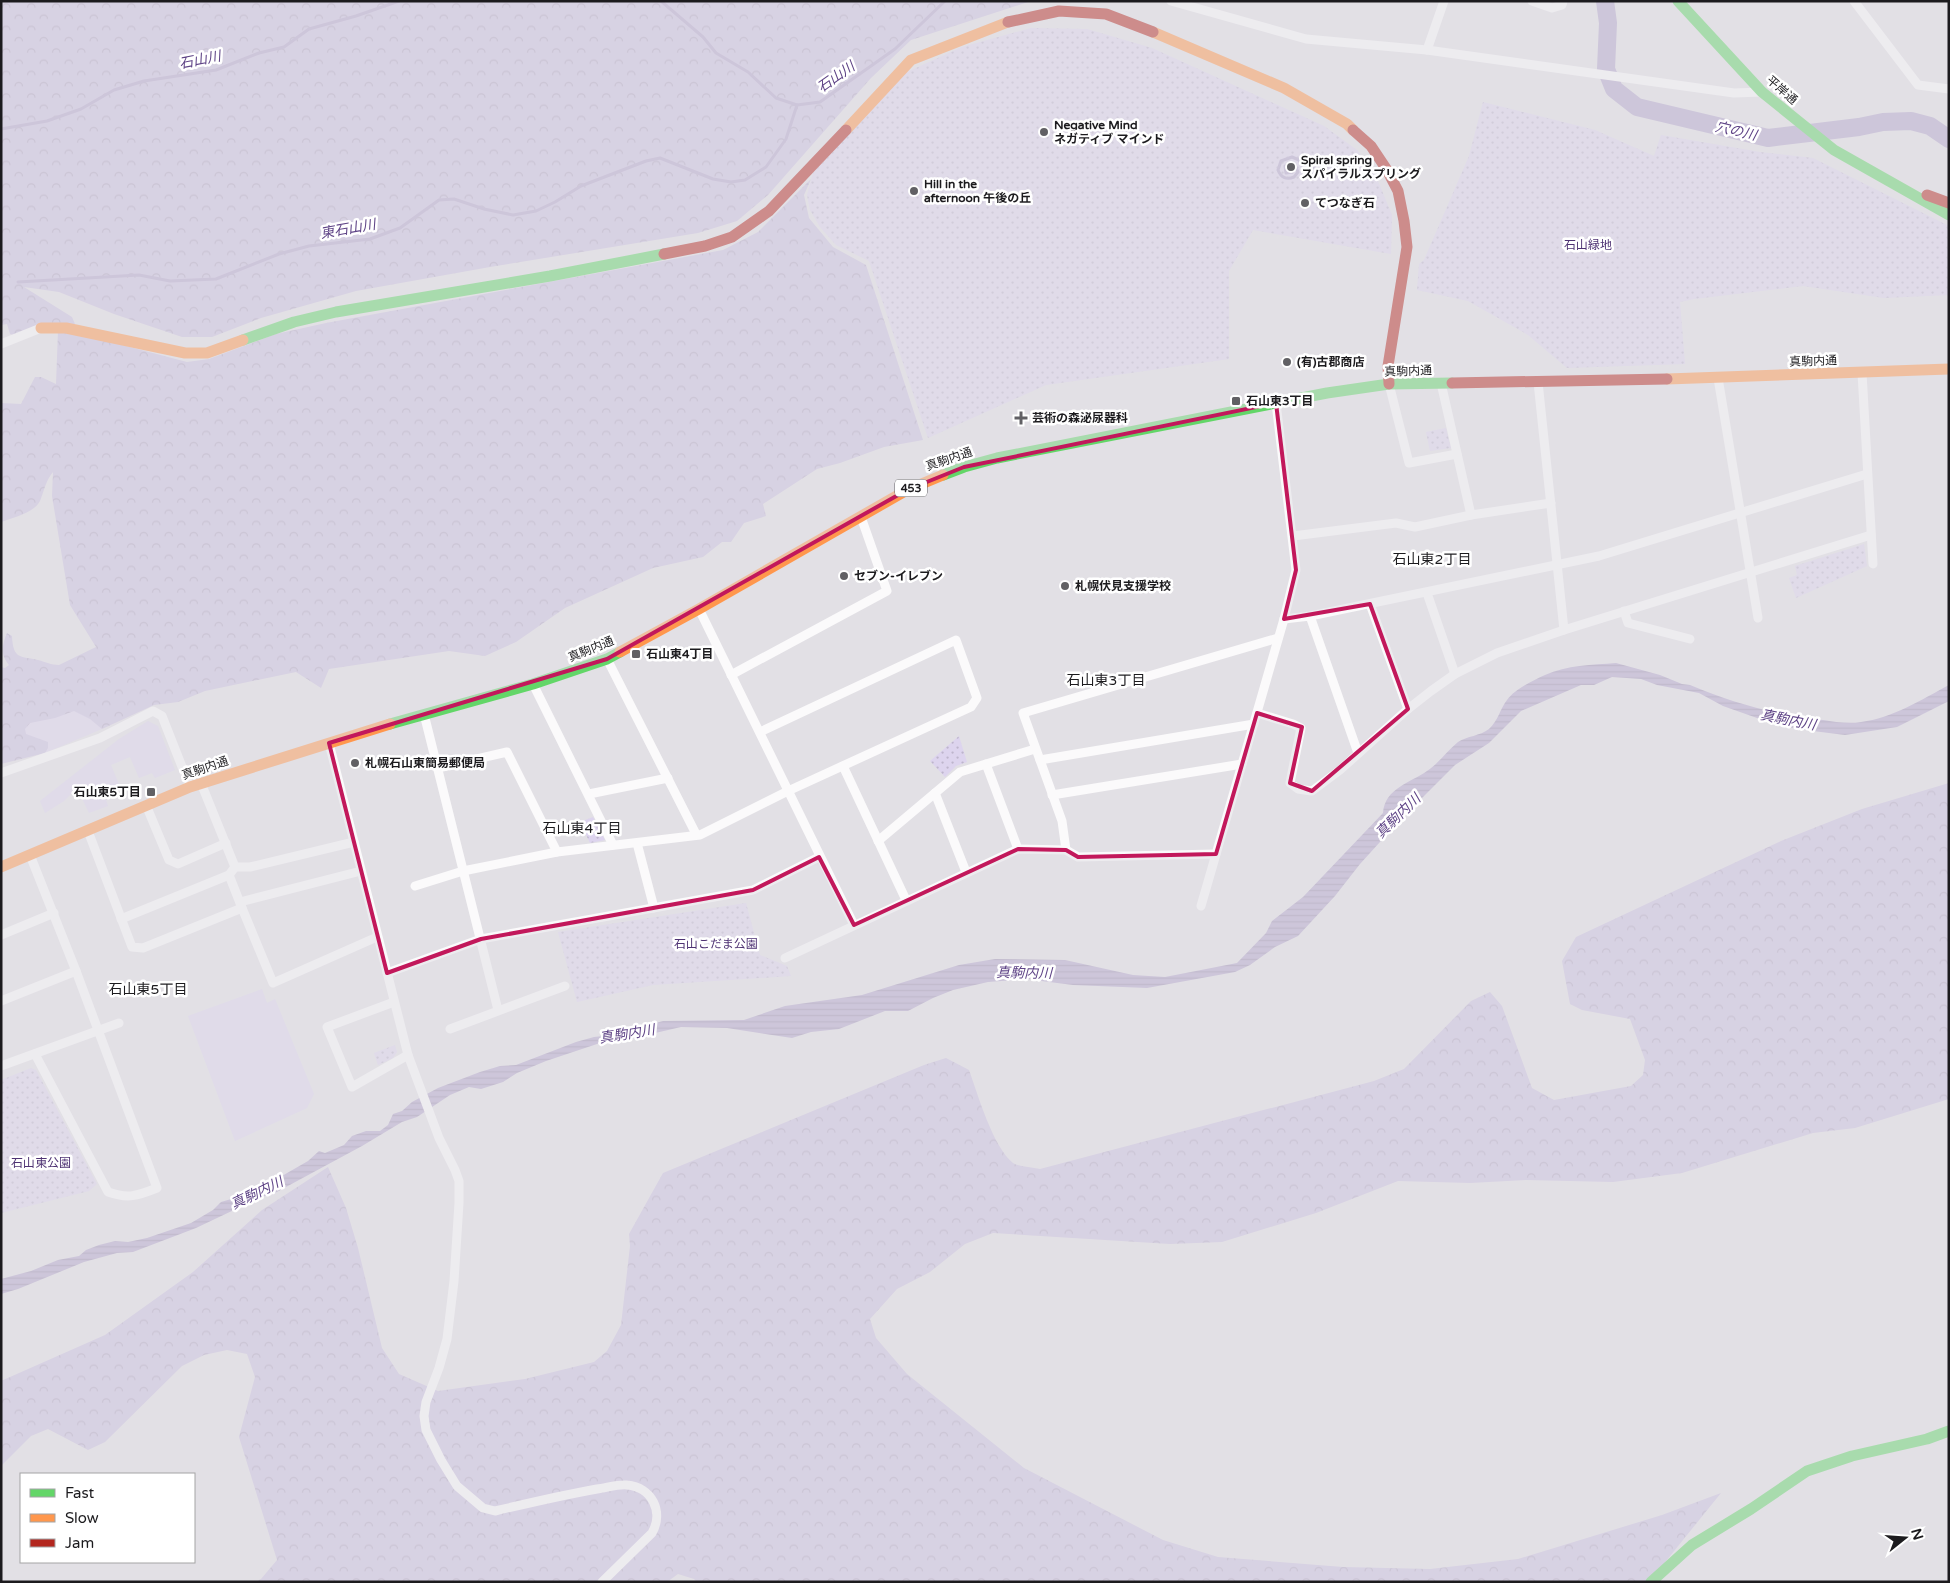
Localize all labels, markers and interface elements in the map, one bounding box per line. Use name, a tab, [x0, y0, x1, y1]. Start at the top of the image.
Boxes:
water label: 石山川	[178, 47, 224, 72]
water label: 石山川	[814, 57, 860, 96]
street label: 平岸通	[1764, 73, 1800, 107]
place label: Negative Mind ネガティブ マインド	[1054, 118, 1164, 146]
water label: 穴の川	[1714, 118, 1760, 144]
marker: Negative Mind ネガティブ マインド	[1038, 126, 1050, 138]
place label: Spiral spring スパイラルスプリング	[1301, 153, 1421, 181]
marker: Spiral spring スパイラルスプリング	[1285, 161, 1297, 173]
place label: Hill in the afternoon 午後の丘	[924, 177, 1031, 205]
marker: Hill in the afternoon 午後の丘	[908, 185, 920, 197]
place label: てつなぎ石	[1315, 196, 1375, 210]
marker: てつなぎ石	[1299, 197, 1311, 209]
water label: 東石山川	[319, 215, 379, 242]
park label: 石山緑地	[1564, 238, 1612, 252]
street label: 真駒内通	[1789, 353, 1837, 369]
place label: (有)古郡商店	[1297, 355, 1365, 369]
marker: (有)古郡商店	[1281, 356, 1293, 368]
street label: 真駒内通	[1384, 363, 1432, 379]
place label: 石山東3丁目	[1246, 394, 1314, 408]
marker: 石山東3丁目	[1230, 395, 1242, 407]
marker: 芸術の森泌尿器科	[1014, 411, 1028, 425]
place label: 芸術の森泌尿器科	[1032, 411, 1128, 425]
street label: 真駒内通	[924, 445, 974, 473]
road number: 453	[895, 479, 927, 496]
district label: 石山東2丁目	[1393, 551, 1471, 568]
place label: セブン-イレブン	[854, 569, 943, 583]
marker: セブン-イレブン	[838, 570, 850, 582]
place label: 札幌伏見支援学校	[1075, 579, 1171, 593]
marker: 札幌伏見支援学校	[1059, 580, 1071, 592]
street label: 真駒内通	[566, 634, 616, 664]
place label: 石山東4丁目	[646, 647, 714, 661]
marker: 石山東4丁目	[630, 648, 642, 660]
district label: 石山東3丁目	[1067, 672, 1145, 689]
water label: 真駒内川	[1759, 706, 1819, 734]
street label: 真駒内通	[180, 754, 230, 782]
place label: 札幌石山東簡易郵便局	[365, 756, 485, 770]
marker: 札幌石山東簡易郵便局	[349, 757, 361, 769]
place label: 石山東5丁目	[73, 785, 141, 799]
marker: 石山東5丁目	[145, 786, 157, 798]
water label: 真駒内川	[1372, 789, 1425, 842]
district label: 石山東4丁目	[543, 820, 621, 837]
park label: 石山こだま公園	[674, 937, 758, 951]
water label: 真駒内川	[996, 964, 1054, 982]
district label: 石山東5丁目	[109, 981, 187, 998]
water label: 真駒内川	[598, 1021, 658, 1047]
park label: 石山東公園	[11, 1156, 71, 1170]
water label: 真駒内川	[228, 1172, 288, 1213]
legend	[20, 1473, 195, 1563]
text: Fast	[65, 1484, 95, 1502]
text: Slow	[65, 1509, 99, 1527]
north arrow	[1880, 1513, 1930, 1563]
text: N	[1907, 1526, 1927, 1542]
text: Jam	[65, 1534, 94, 1552]

